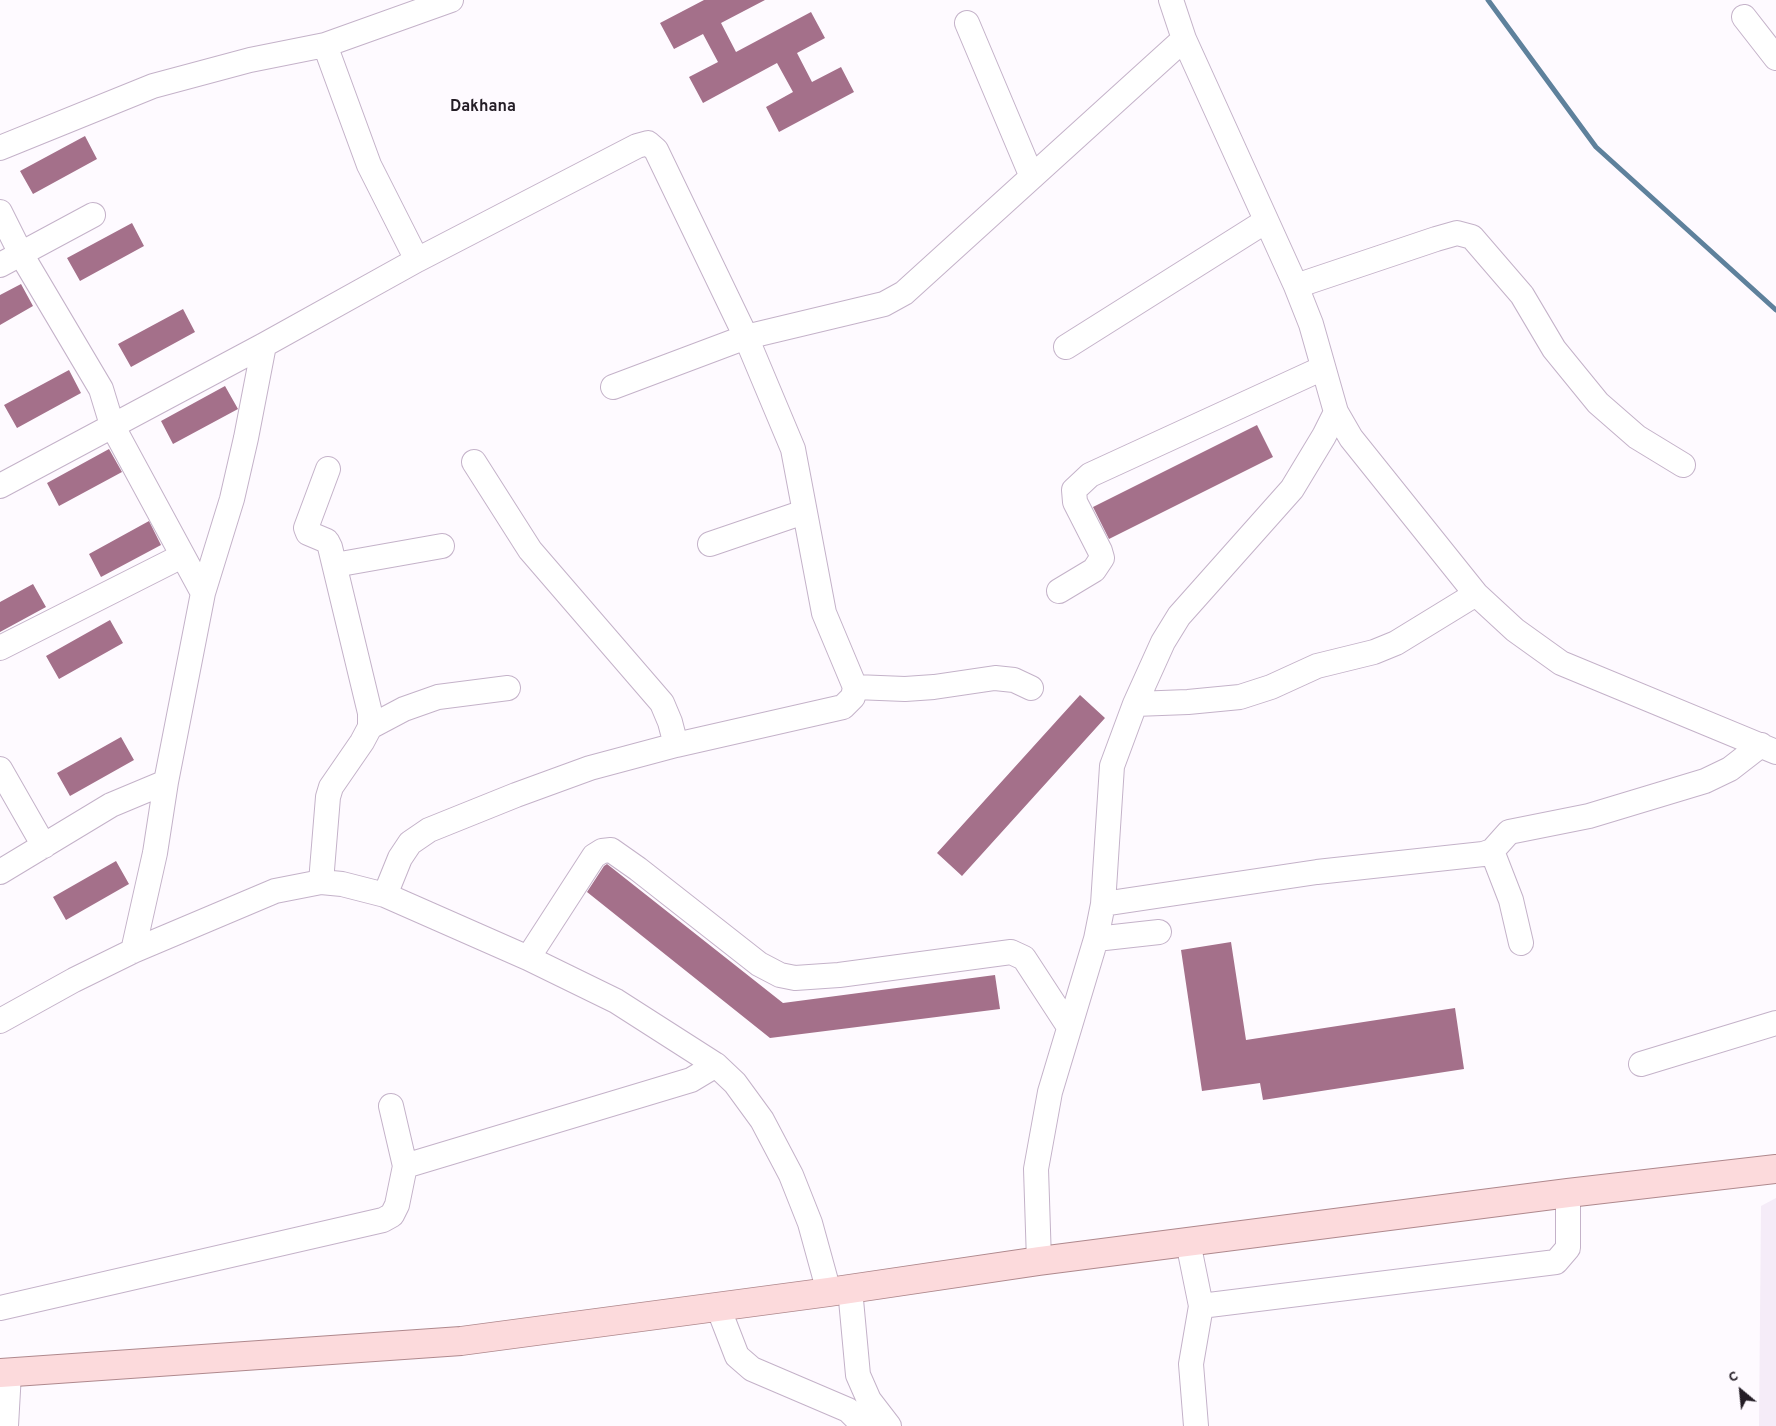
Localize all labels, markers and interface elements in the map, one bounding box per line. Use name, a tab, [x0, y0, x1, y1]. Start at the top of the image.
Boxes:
district label: Dakhana	[450, 98, 516, 118]
north arrow	[1716, 1366, 1766, 1416]
text: С	[1726, 1368, 1742, 1387]

